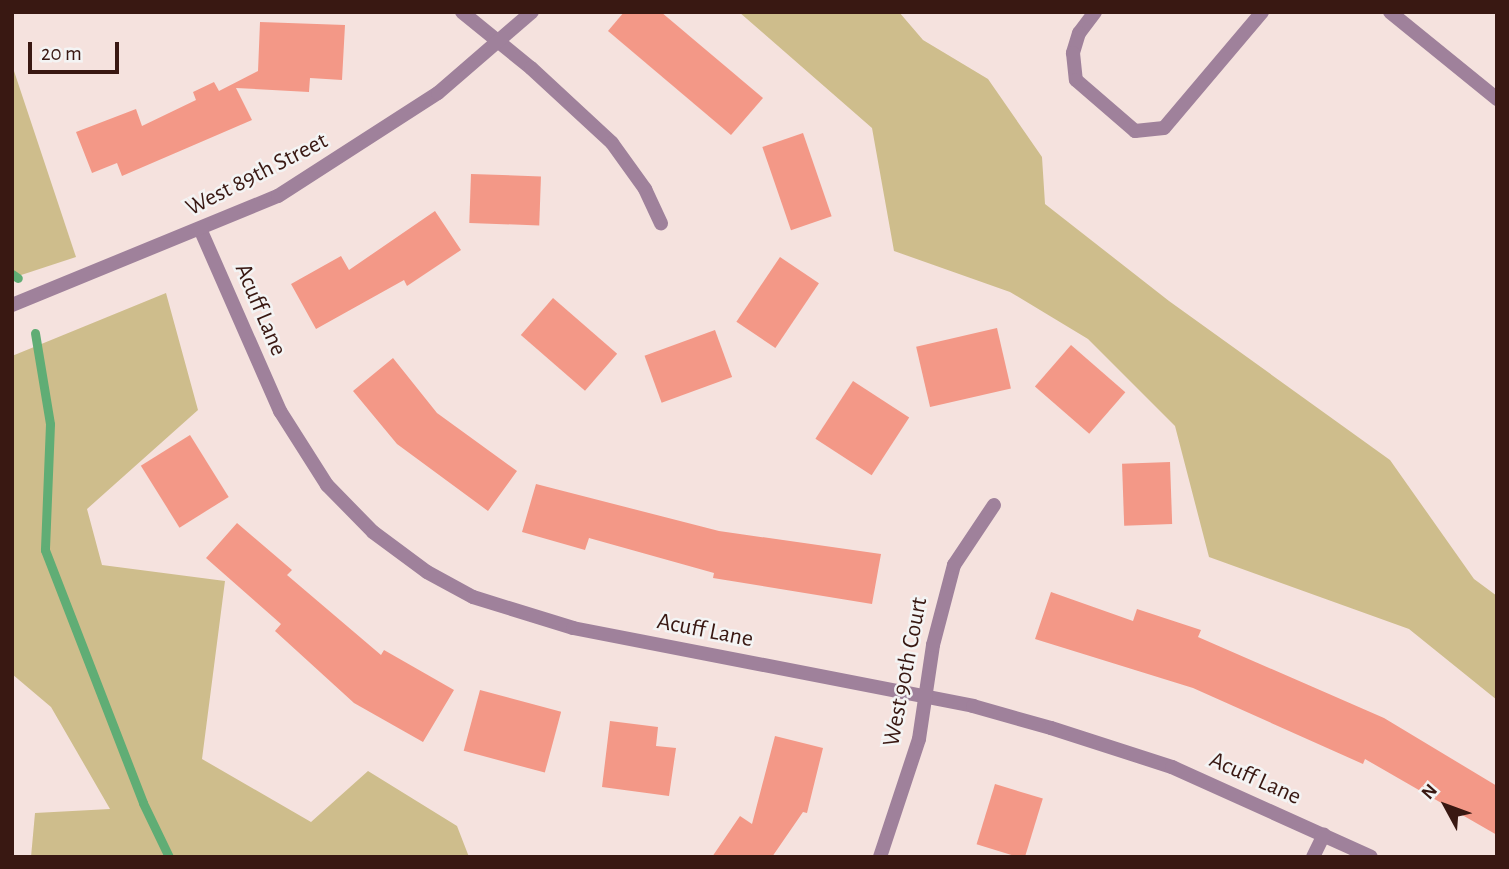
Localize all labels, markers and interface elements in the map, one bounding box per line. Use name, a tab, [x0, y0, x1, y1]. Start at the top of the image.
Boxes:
scale bar	[32, 28, 122, 72]
text: 20 m	[41, 43, 82, 64]
street label: West 89th Street	[181, 127, 333, 223]
street label: Acuff Lane	[228, 260, 292, 360]
street label: West 90th Court	[877, 595, 935, 749]
street label: Acuff Lane	[654, 608, 756, 654]
street label: Acuff Lane	[1205, 746, 1305, 812]
north arrow	[1411, 771, 1481, 841]
text: N	[1418, 781, 1441, 803]

